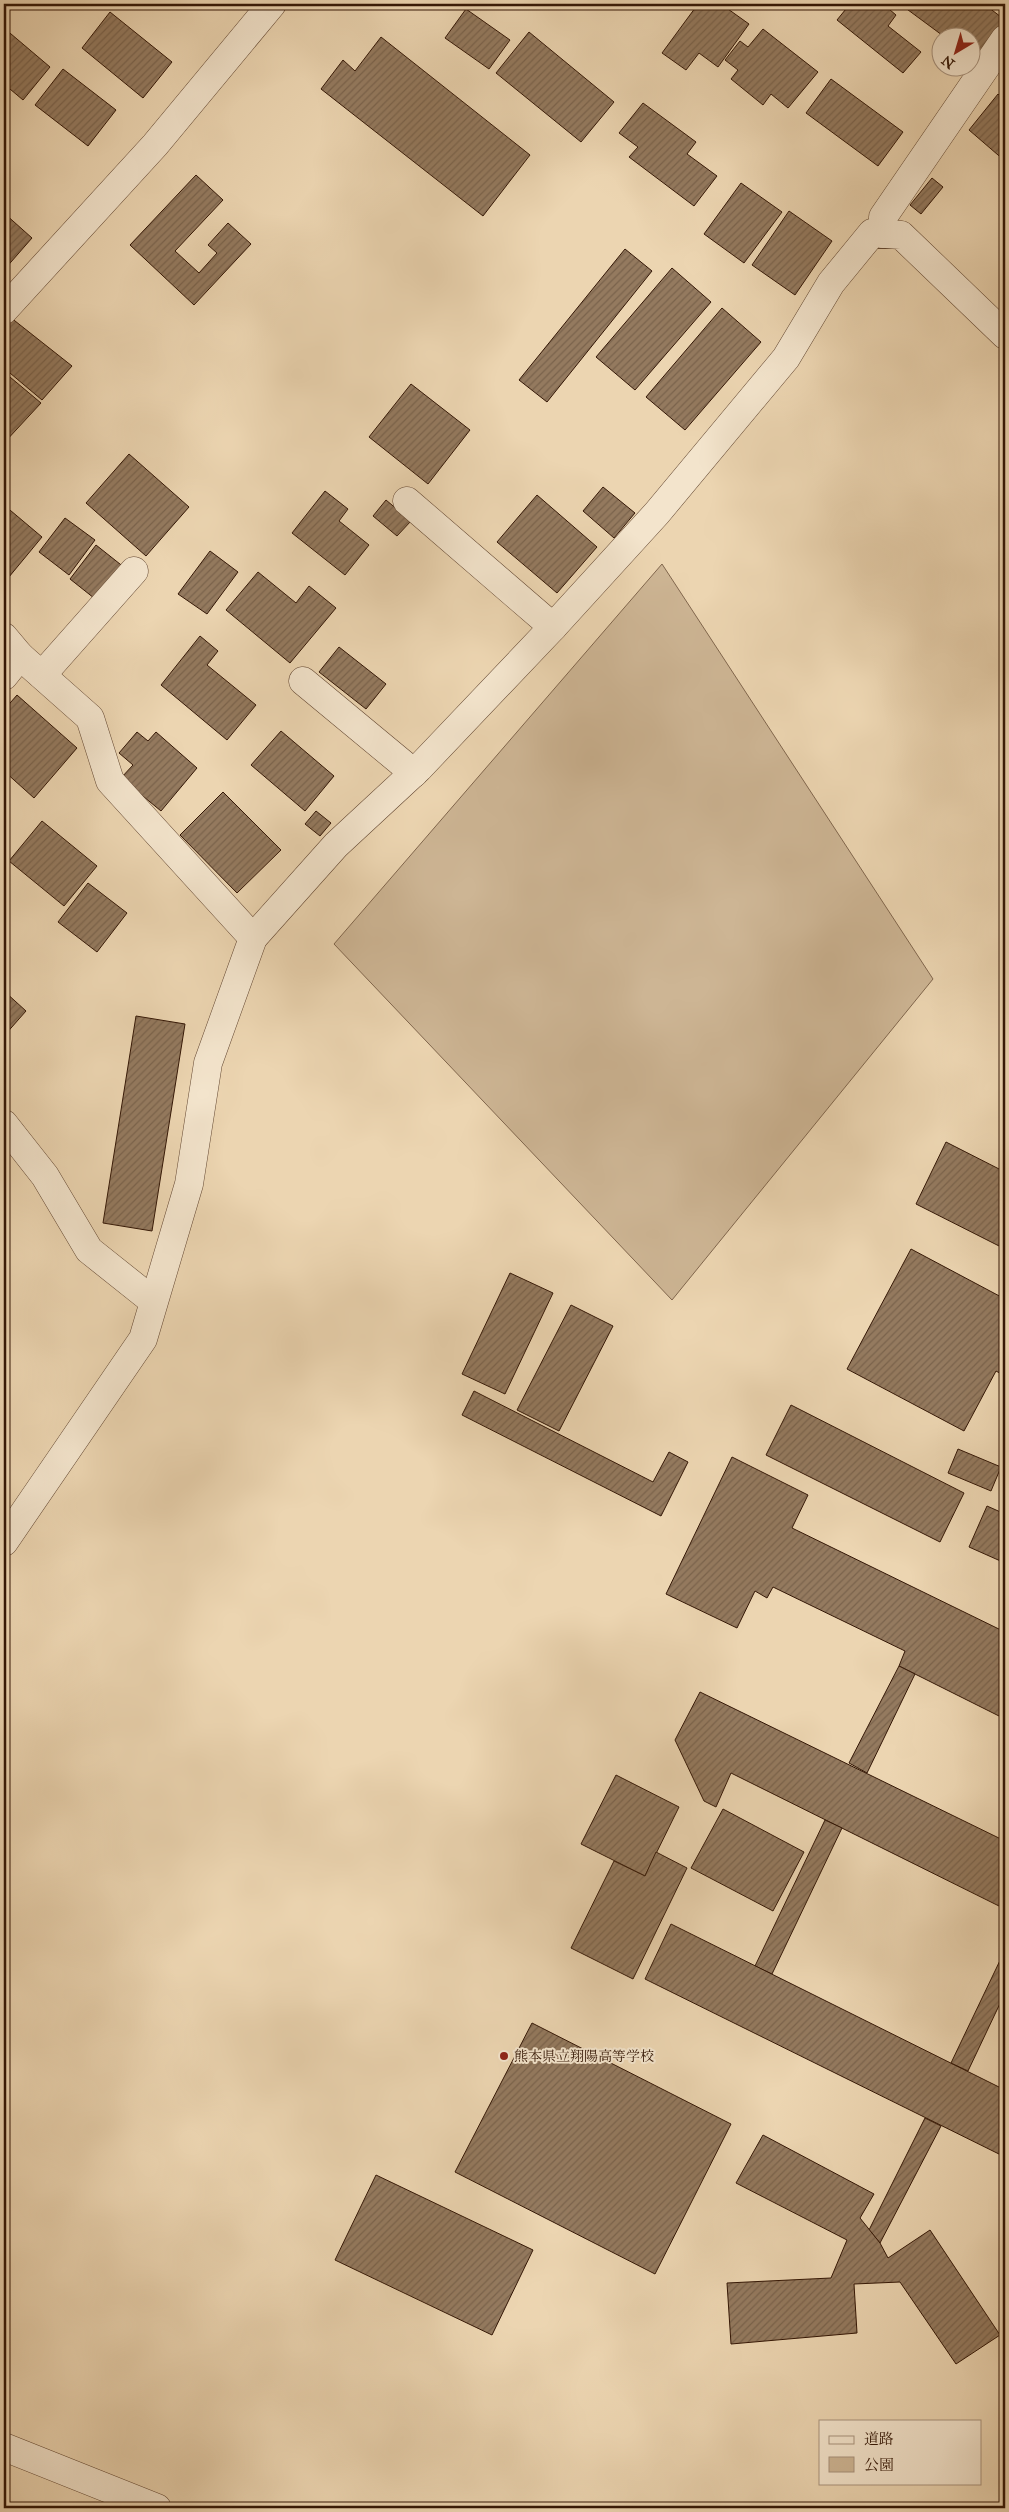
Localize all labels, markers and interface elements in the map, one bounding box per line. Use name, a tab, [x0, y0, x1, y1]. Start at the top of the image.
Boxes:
north arrow	[932, 28, 982, 78]
text: N	[938, 51, 958, 72]
place label: 熊本県立翔陽高等学校	[514, 2048, 654, 2065]
marker: 熊本県立翔陽高等学校	[498, 2050, 510, 2062]
legend	[819, 2420, 982, 2484]
text: 道路	[864, 2430, 894, 2448]
text: 公園	[864, 2456, 894, 2474]

